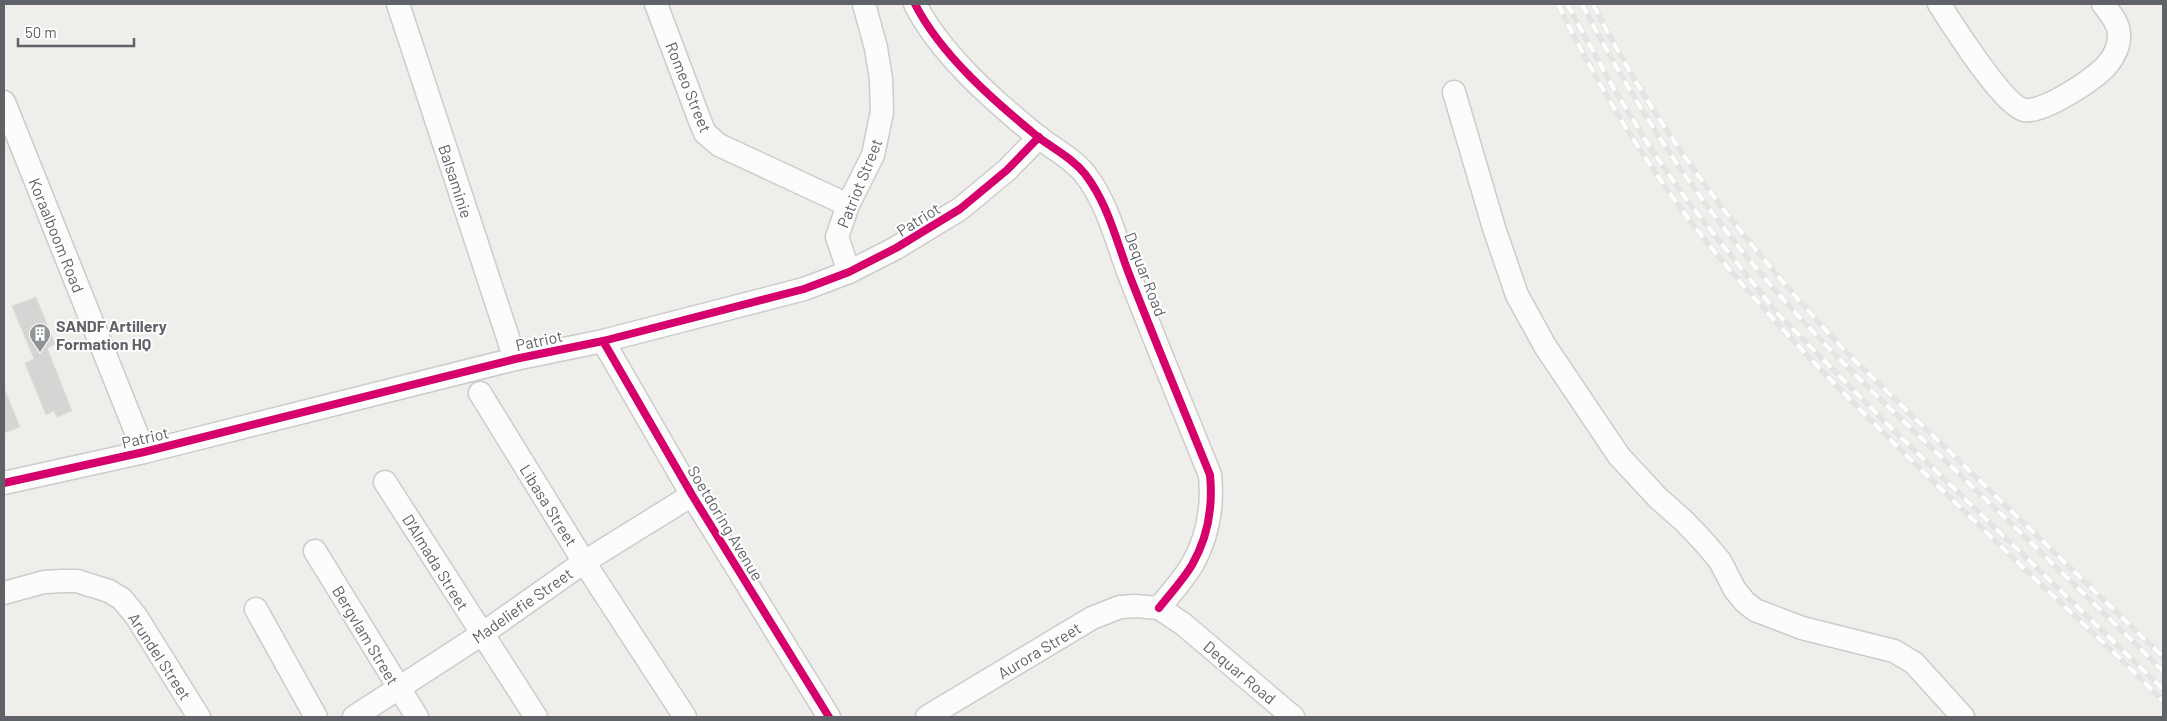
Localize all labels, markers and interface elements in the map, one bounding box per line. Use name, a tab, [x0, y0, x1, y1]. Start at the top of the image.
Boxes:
scale bar	[18, 15, 134, 47]
text: 50 m	[25, 23, 57, 41]
street label: Romeo Street	[662, 39, 716, 135]
street label: Patriot Street	[832, 136, 886, 230]
street label: Balsaminie	[435, 142, 477, 220]
street label: Koraalboom Road	[25, 175, 89, 295]
street label: Patriot	[893, 198, 943, 240]
street label: Dequar Road	[1121, 229, 1171, 319]
place label: SANDF Artillery Formation HQ	[56, 316, 167, 353]
building icon: SANDF Artillery Formation HQ	[28, 322, 52, 353]
street label: Patriot	[514, 326, 564, 354]
street label: Patriot	[120, 422, 170, 452]
street label: Libasa Street	[516, 461, 582, 549]
street label: Soetdoring Avenue	[684, 462, 768, 584]
street label: D'Almada Street	[399, 510, 473, 614]
street label: Madeliefie Street	[468, 563, 576, 647]
street label: Bergvlam Street	[329, 582, 403, 688]
street label: Arundel Street	[125, 609, 195, 703]
street label: Aurora Street	[994, 618, 1084, 682]
street label: Dequar Road	[1200, 636, 1280, 708]

